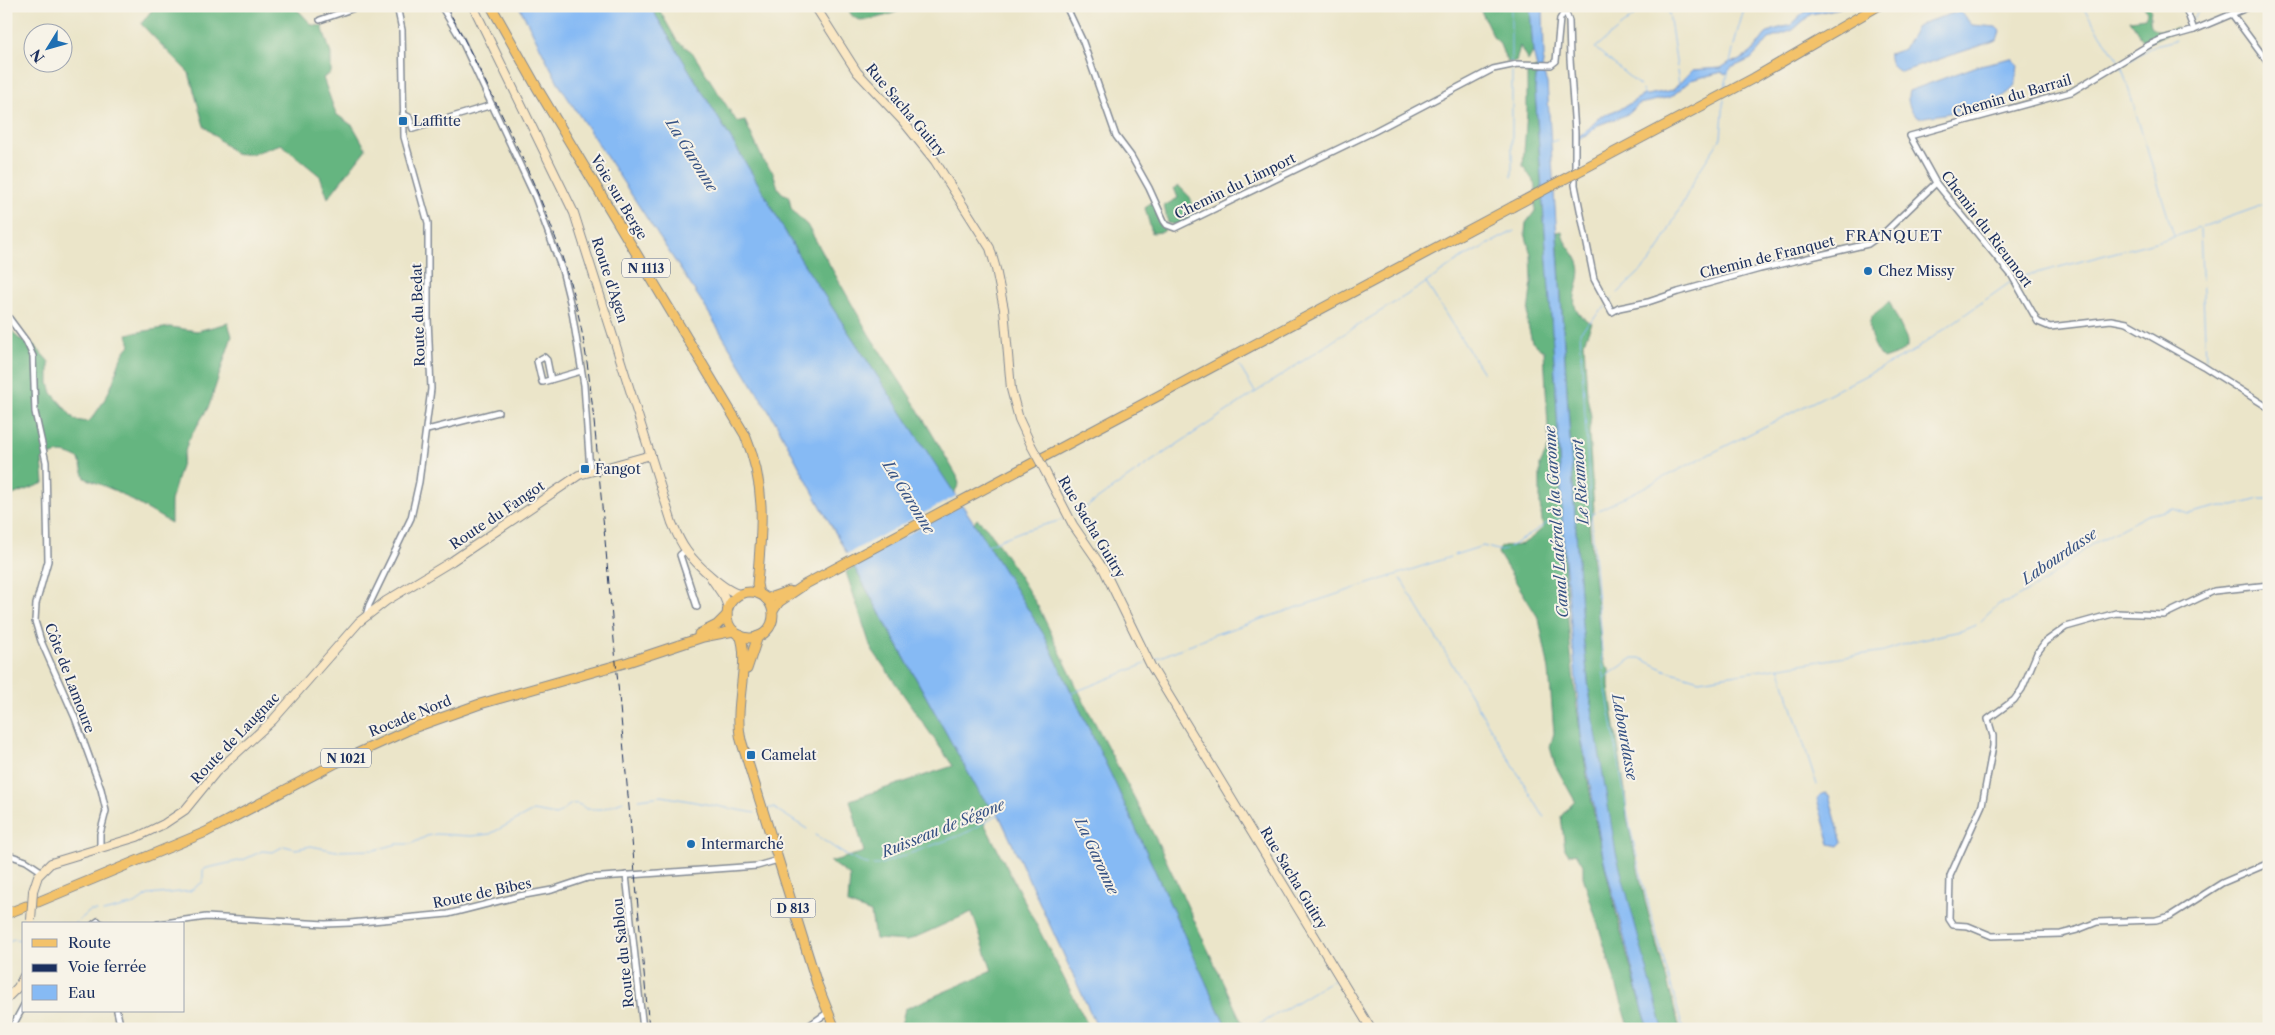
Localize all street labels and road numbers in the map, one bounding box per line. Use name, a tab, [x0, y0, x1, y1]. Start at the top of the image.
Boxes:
street label: Rue Sacha Guitry	[862, 60, 950, 160]
street label: Chemin du Barrail	[1951, 70, 2073, 122]
street label: Chemin du Limport	[1171, 149, 1299, 223]
street label: Voie sur Berge	[586, 150, 652, 243]
street label: Chemin du Rieumort	[1937, 167, 2037, 291]
street label: Chemin de Franquet	[1698, 232, 1836, 282]
street label: Route d'Agen	[588, 235, 632, 325]
road number: N 1113	[622, 258, 670, 278]
street label: Route du Bedat	[407, 263, 429, 367]
street label: Rue Sacha Guitry	[1054, 473, 1130, 582]
street label: Route du Fangot	[446, 477, 548, 553]
street label: Côte de Lamoure	[41, 620, 99, 736]
street label: Route de Laugnac	[187, 689, 283, 787]
street label: Rocade Nord	[366, 691, 454, 741]
road number: N 1021	[321, 748, 371, 768]
street label: Rue Sacha Guitry	[1256, 824, 1332, 933]
street label: Route de Bibes	[431, 874, 533, 912]
street label: Route du Sablou	[608, 897, 638, 1009]
road number: D 813	[770, 898, 816, 918]

